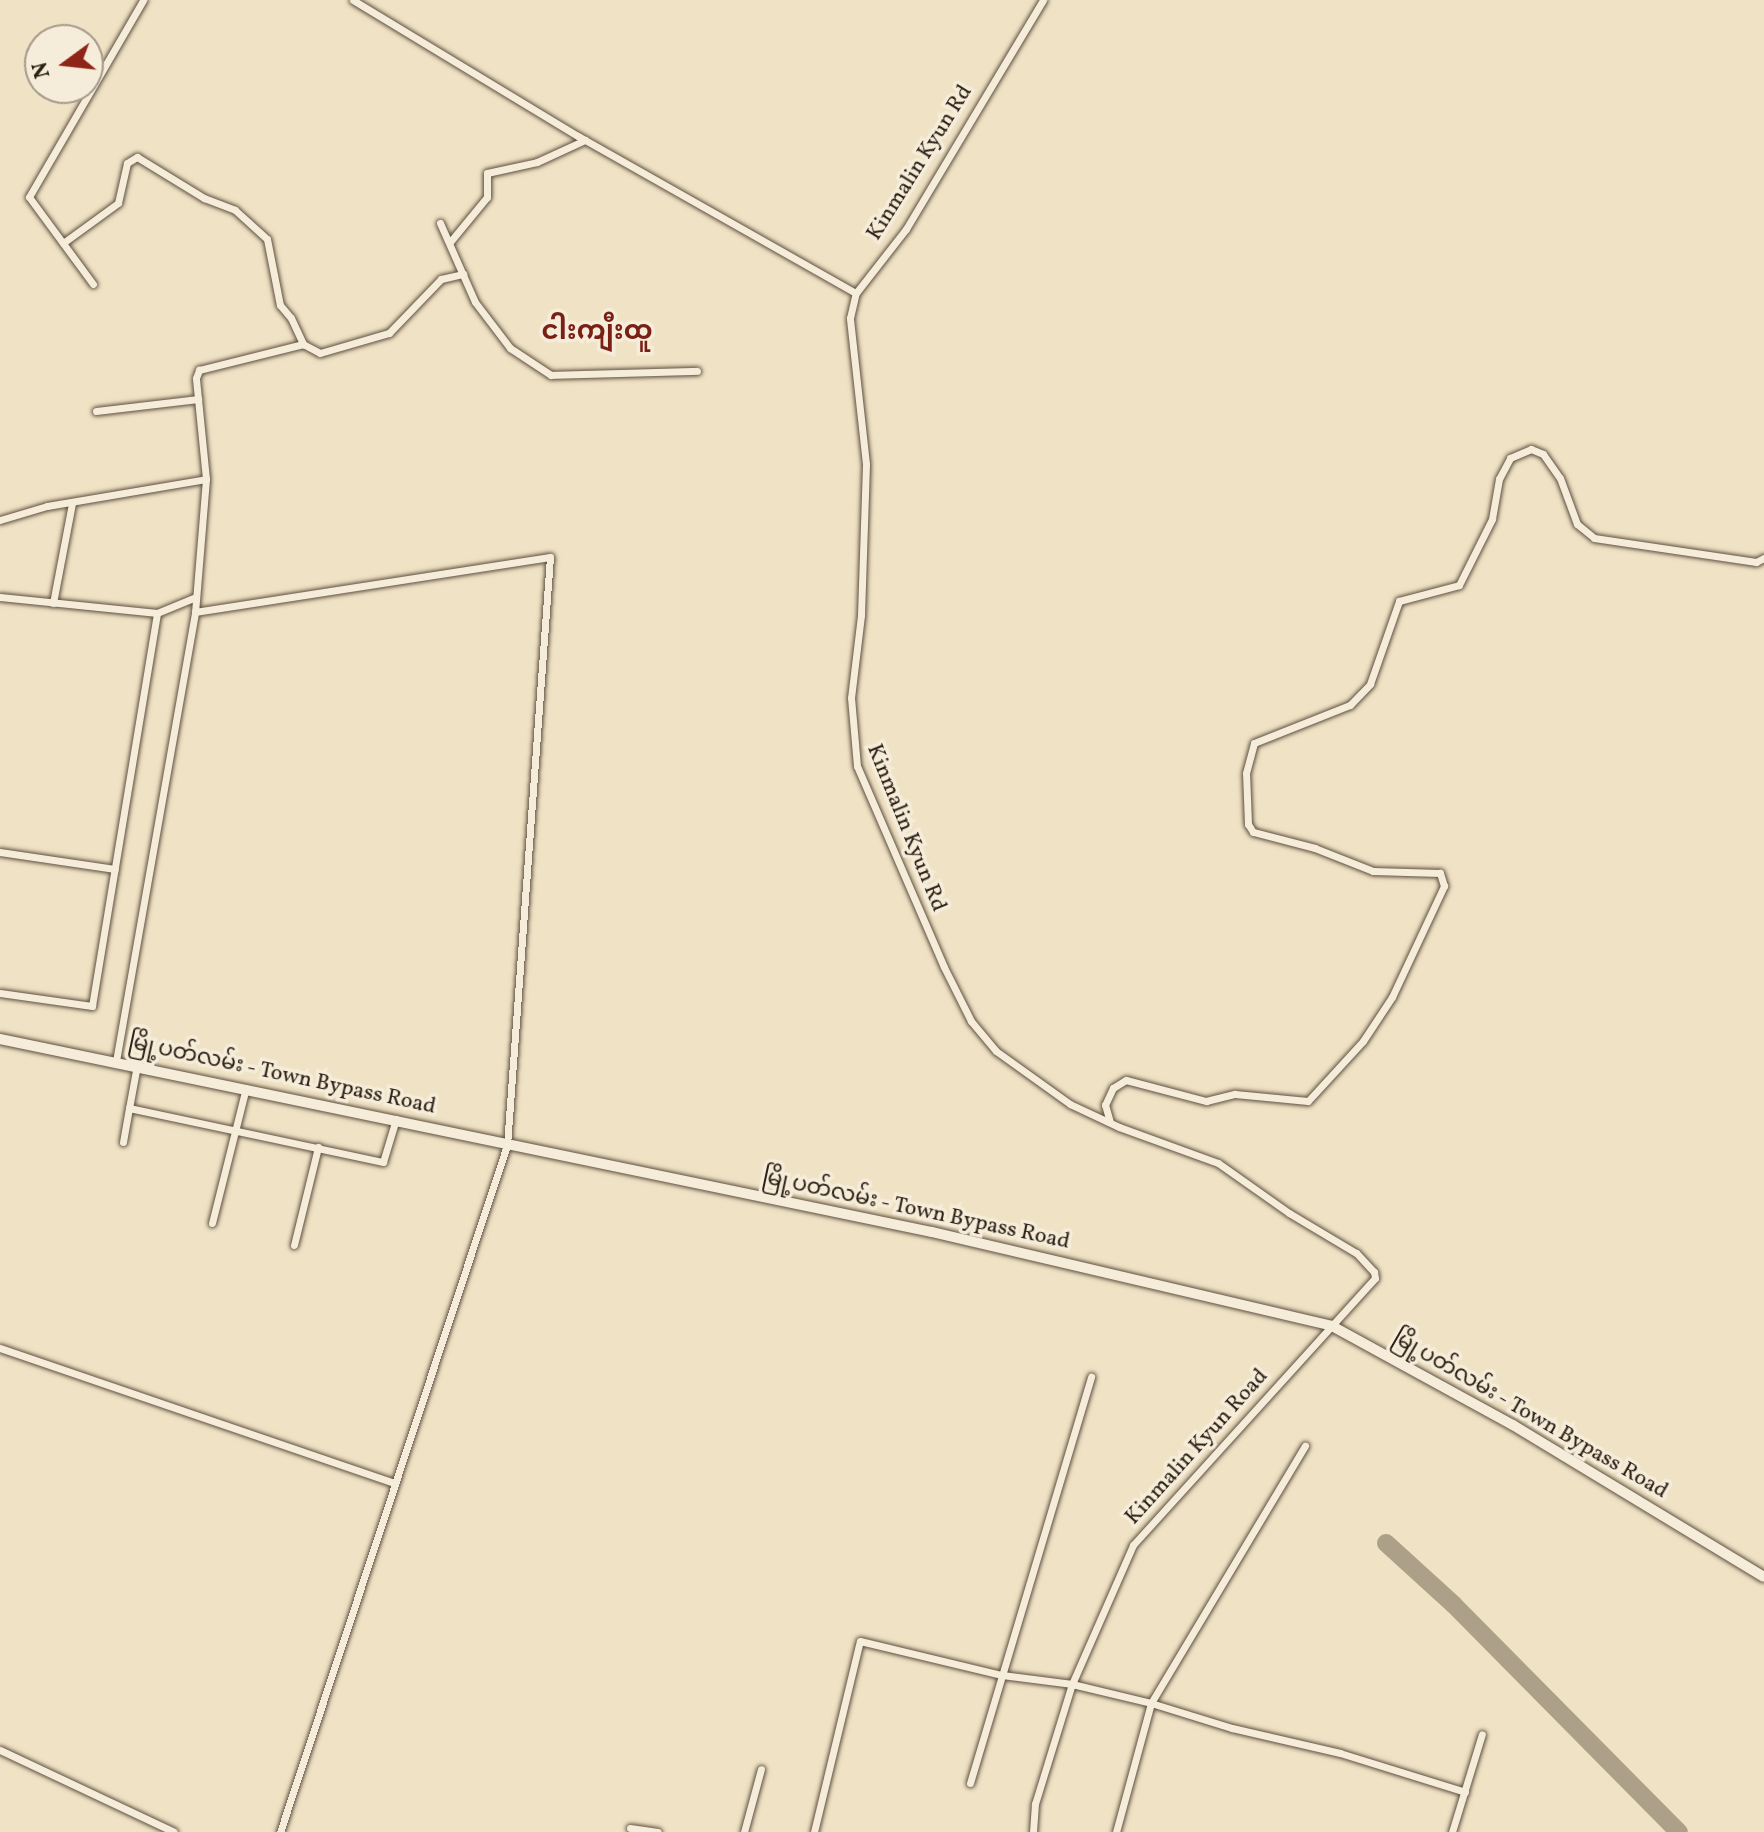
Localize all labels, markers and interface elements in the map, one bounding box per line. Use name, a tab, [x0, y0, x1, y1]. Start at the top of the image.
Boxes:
north arrow	[24, 24, 104, 104]
text: N	[25, 58, 59, 82]
street label: Kinmalin Kyun Rd	[862, 81, 978, 245]
district label: ငါးကျီးထူ	[541, 317, 653, 349]
street label: Kinmalin Kyun Rd	[860, 741, 952, 915]
street label: မြို့ပတ်လမ်း - Town Bypass Road	[125, 1029, 439, 1121]
street label: မြို့ပတ်လမ်း - Town Bypass Road	[759, 1164, 1073, 1256]
street label: မြို့ပတ်လမ်း - Town Bypass Road	[1387, 1325, 1673, 1505]
street label: Kinmalin Kyun Road	[1120, 1364, 1274, 1530]

